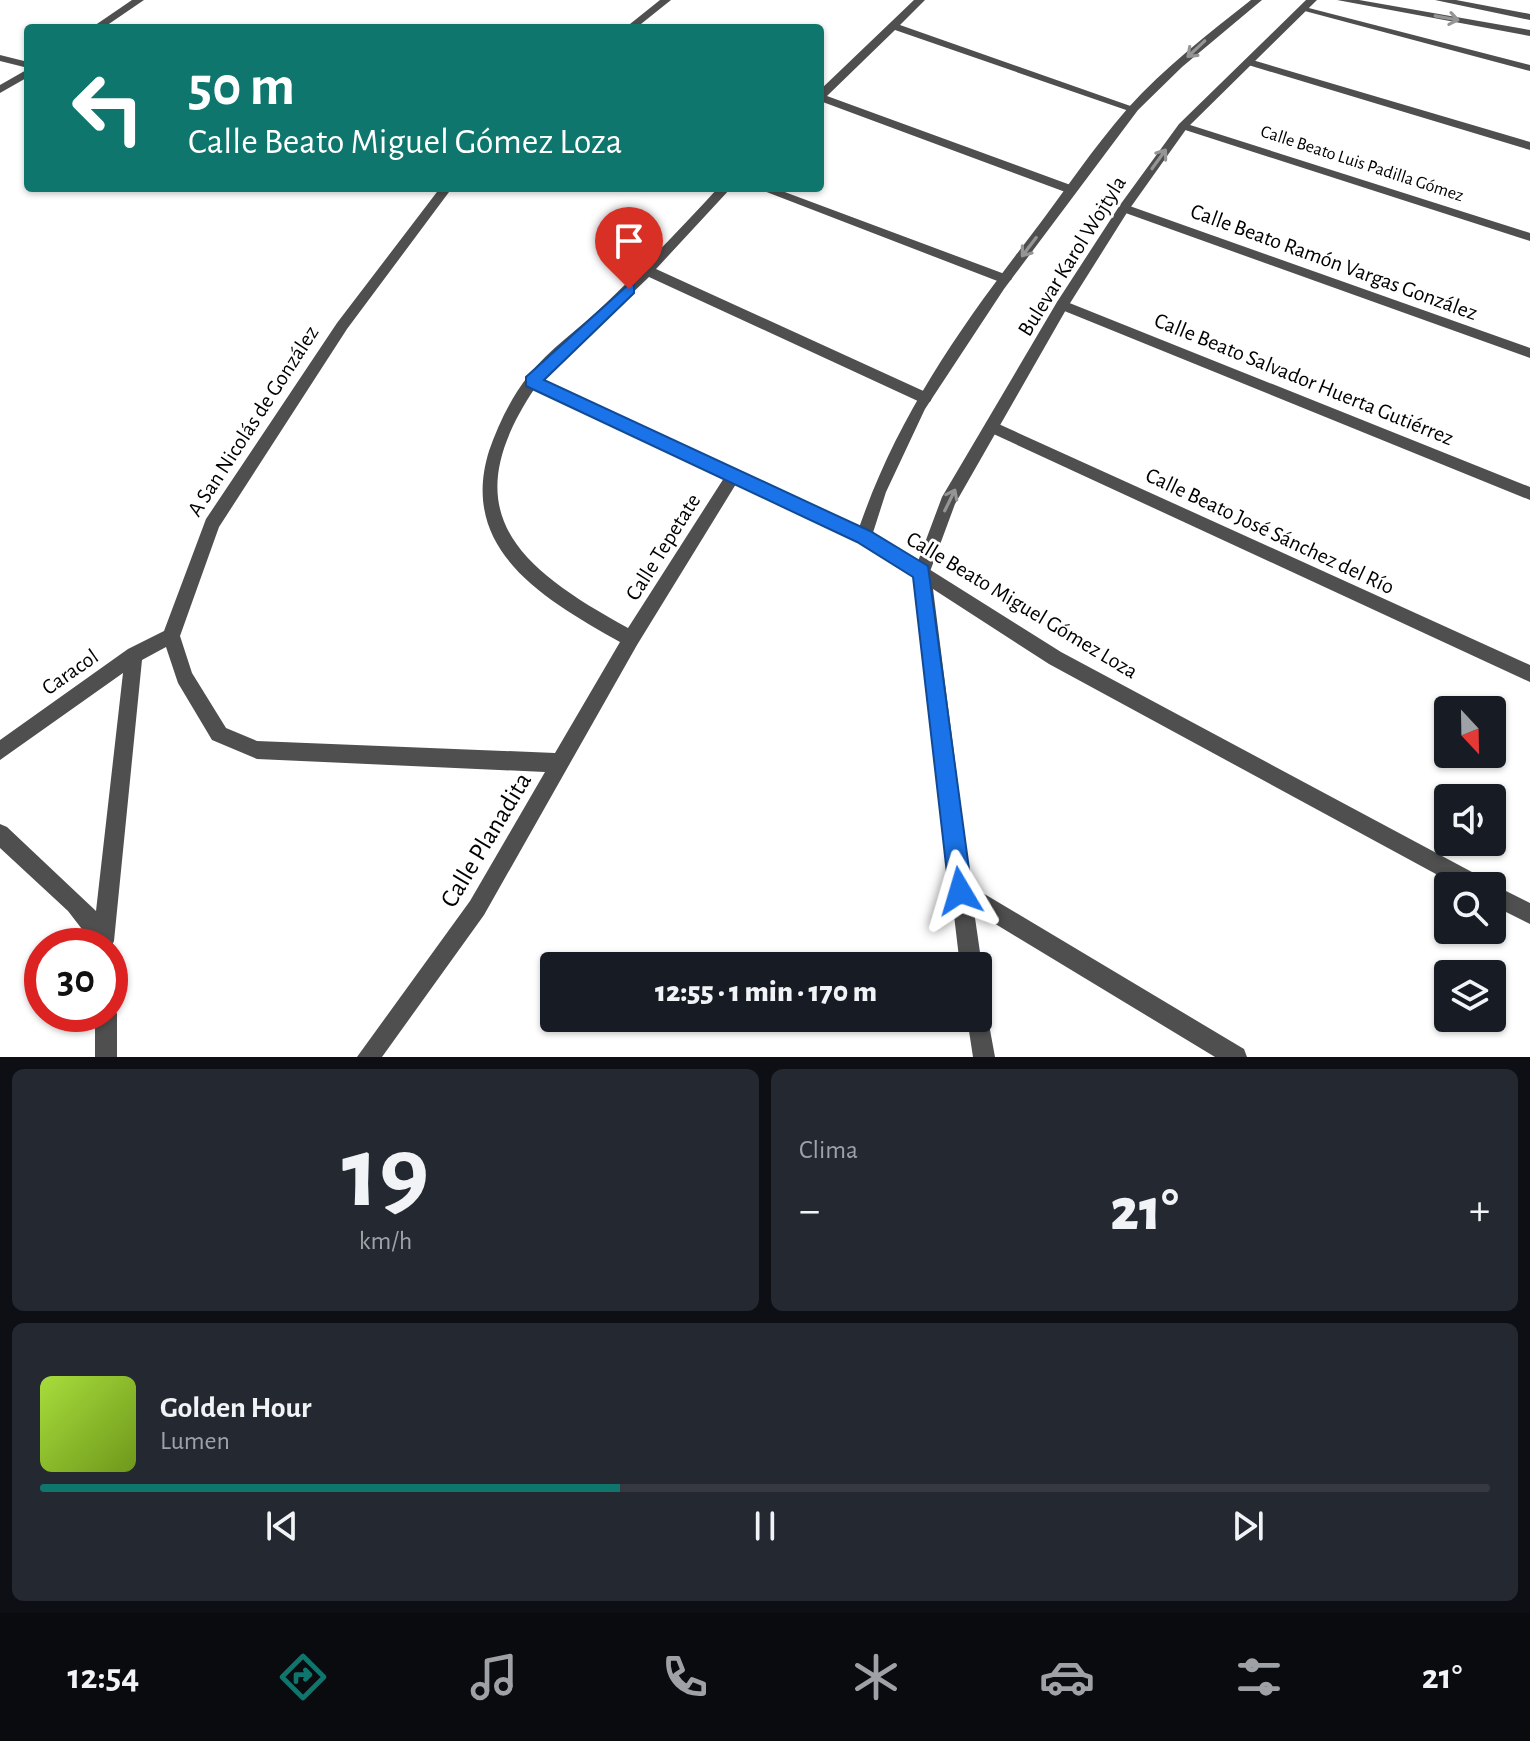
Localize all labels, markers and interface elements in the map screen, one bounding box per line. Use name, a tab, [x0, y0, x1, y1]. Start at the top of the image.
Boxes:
one-way arrow	[1433, 12, 1459, 27]
one-way arrow	[1187, 40, 1207, 58]
icon: left	[56, 56, 160, 160]
text: 50 m	[188, 59, 295, 115]
street label: Calle Beato Luis Padilla Gómez	[1258, 123, 1466, 205]
text: Calle Beato Miguel Gómez Loza	[188, 124, 622, 160]
one-way arrow	[1151, 149, 1167, 171]
street label: Bulevar Karol Wojtyla	[1014, 172, 1130, 340]
street label: Calle Beato Ramón Vargas González	[1188, 200, 1480, 324]
pin	[595, 207, 663, 289]
icon: arrive	[607, 219, 651, 263]
one-way arrow	[1021, 236, 1038, 257]
street label: Calle Beato Salvador Huerta Gutiérrez	[1151, 309, 1457, 449]
street label: A San Nicolás de González	[183, 322, 323, 520]
street label: Calle Beato José Sánchez del Río	[1142, 464, 1398, 598]
one-way arrow	[943, 488, 959, 512]
street label: Calle Tepetate	[622, 490, 704, 604]
street label: Calle Beato Miguel Gómez Loza	[903, 527, 1141, 683]
street label: Caracol	[38, 645, 102, 699]
north arrow	[1434, 696, 1506, 768]
map controls	[1434, 696, 1506, 1032]
street label: Calle Planadita	[436, 768, 536, 912]
button: sound	[1434, 784, 1506, 856]
position arrow	[918, 849, 1002, 933]
button: search	[1434, 872, 1506, 944]
speed limit sign: 30	[24, 928, 128, 1032]
button: layers	[1434, 960, 1506, 1032]
text: 12:55 · 1 min · 170 m	[655, 977, 877, 1007]
text: 19	[342, 1122, 429, 1226]
text: Clima	[799, 1137, 858, 1163]
text: 21°	[1110, 1181, 1179, 1241]
text: −	[799, 1189, 820, 1233]
text: +	[1469, 1189, 1490, 1233]
text: km/h	[359, 1228, 412, 1254]
text: Golden Hour	[160, 1393, 312, 1423]
text: Lumen	[160, 1428, 230, 1454]
icon: previous	[260, 1504, 304, 1548]
icon: pause	[743, 1504, 787, 1548]
icon: next	[1226, 1504, 1270, 1548]
icon: directions	[275, 1649, 331, 1705]
icon: music	[466, 1649, 522, 1705]
icon: phone	[657, 1649, 713, 1705]
icon: climate	[848, 1649, 904, 1705]
icon: car	[1039, 1649, 1095, 1705]
icon: filters	[1231, 1649, 1287, 1705]
text: 12:54	[68, 1659, 139, 1695]
text: 21°	[1422, 1659, 1462, 1695]

